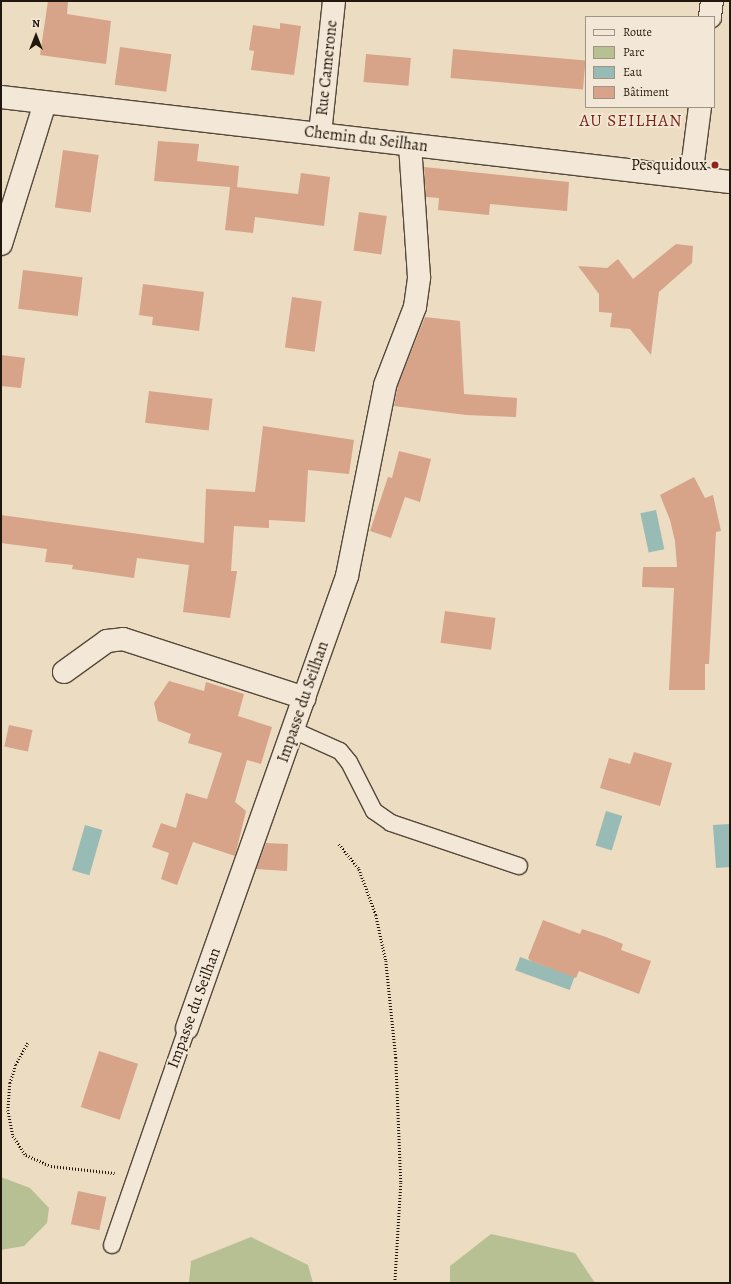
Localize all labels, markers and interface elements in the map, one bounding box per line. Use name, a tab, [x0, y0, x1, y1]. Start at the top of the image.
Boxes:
north arrow	[16, 16, 56, 56]
text: N	[32, 16, 40, 31]
legend	[585, 16, 715, 108]
street label: Rue Camerone	[312, 19, 342, 117]
text: Route	[623, 24, 652, 40]
text: Parc	[623, 44, 645, 60]
text: Eau	[623, 64, 642, 80]
text: Bâtiment	[623, 84, 669, 100]
district label: AU SEILHAN	[580, 111, 682, 131]
street label: Chemin du Seilhan	[303, 122, 429, 156]
place label: Pesquidoux	[631, 155, 707, 175]
marker: Pesquidoux	[710, 160, 720, 170]
street label: Impasse du Seilhan	[273, 639, 333, 765]
street label: Impasse du Seilhan	[163, 945, 225, 1071]

